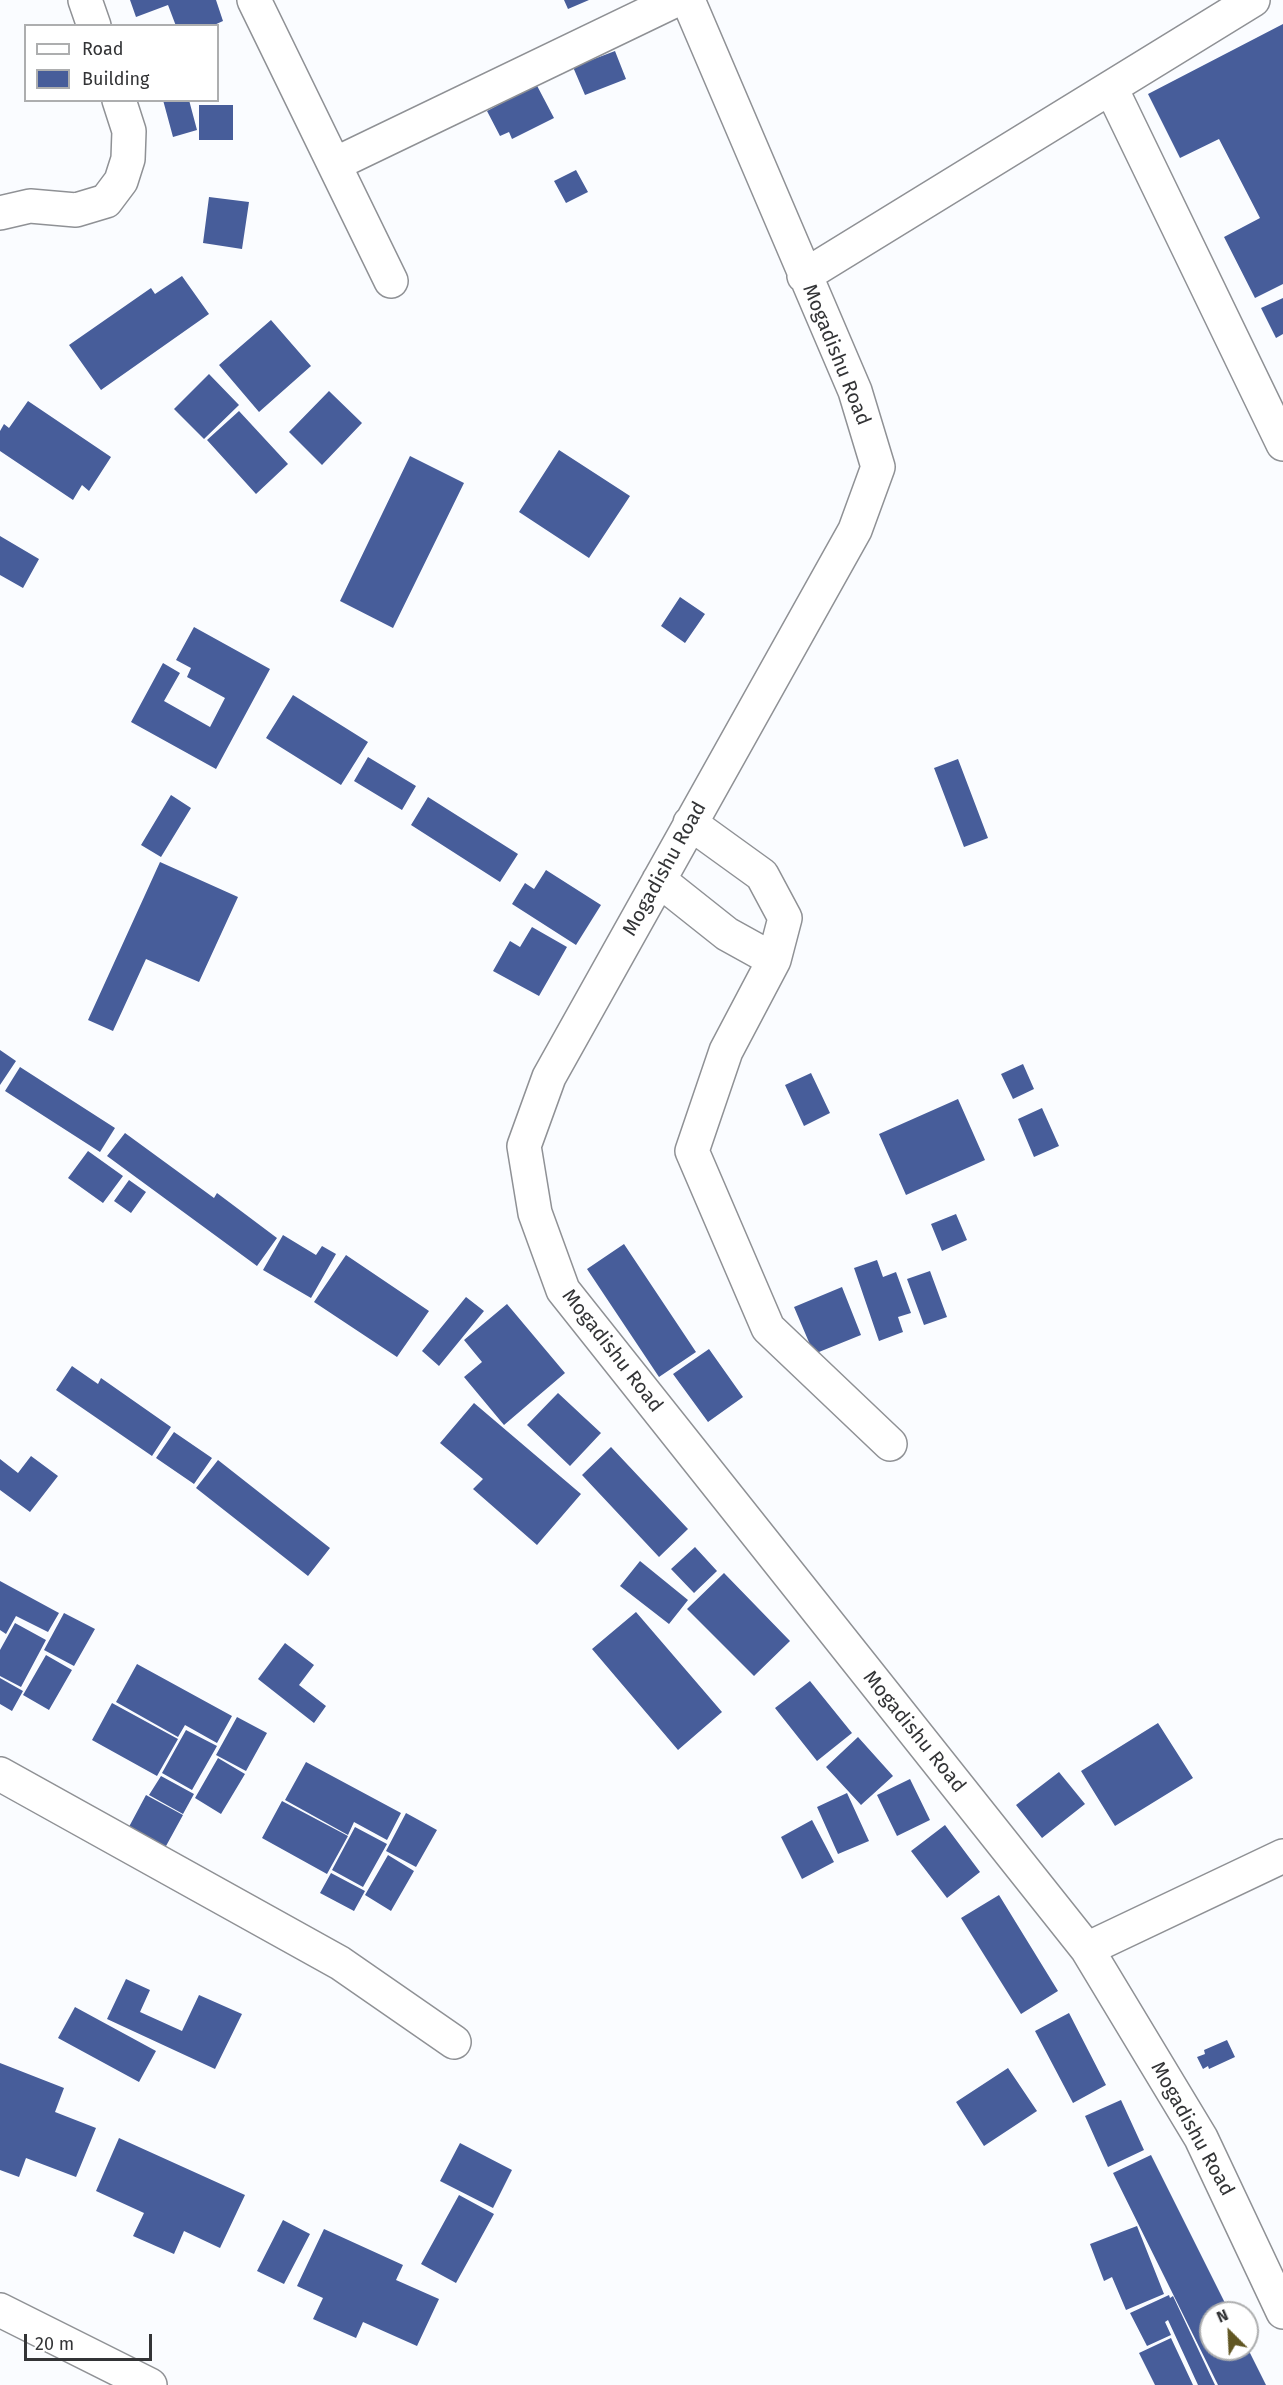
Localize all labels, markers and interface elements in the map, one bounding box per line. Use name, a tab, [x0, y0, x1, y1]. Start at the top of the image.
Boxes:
legend	[24, 24, 219, 102]
text: Road	[82, 38, 124, 60]
text: Building	[82, 68, 149, 90]
street label: Mogadishu Road	[797, 281, 875, 429]
street label: Mogadishu Road	[618, 798, 712, 940]
street label: Mogadishu Road	[556, 1285, 668, 1417]
street label: Mogadishu Road	[858, 1666, 970, 1798]
street label: Mogadishu Road	[1145, 2058, 1239, 2200]
north arrow	[1199, 2301, 1259, 2361]
text: N	[1214, 2305, 1231, 2327]
scale bar	[27, 2322, 154, 2360]
text: 20 m	[35, 2333, 74, 2355]

